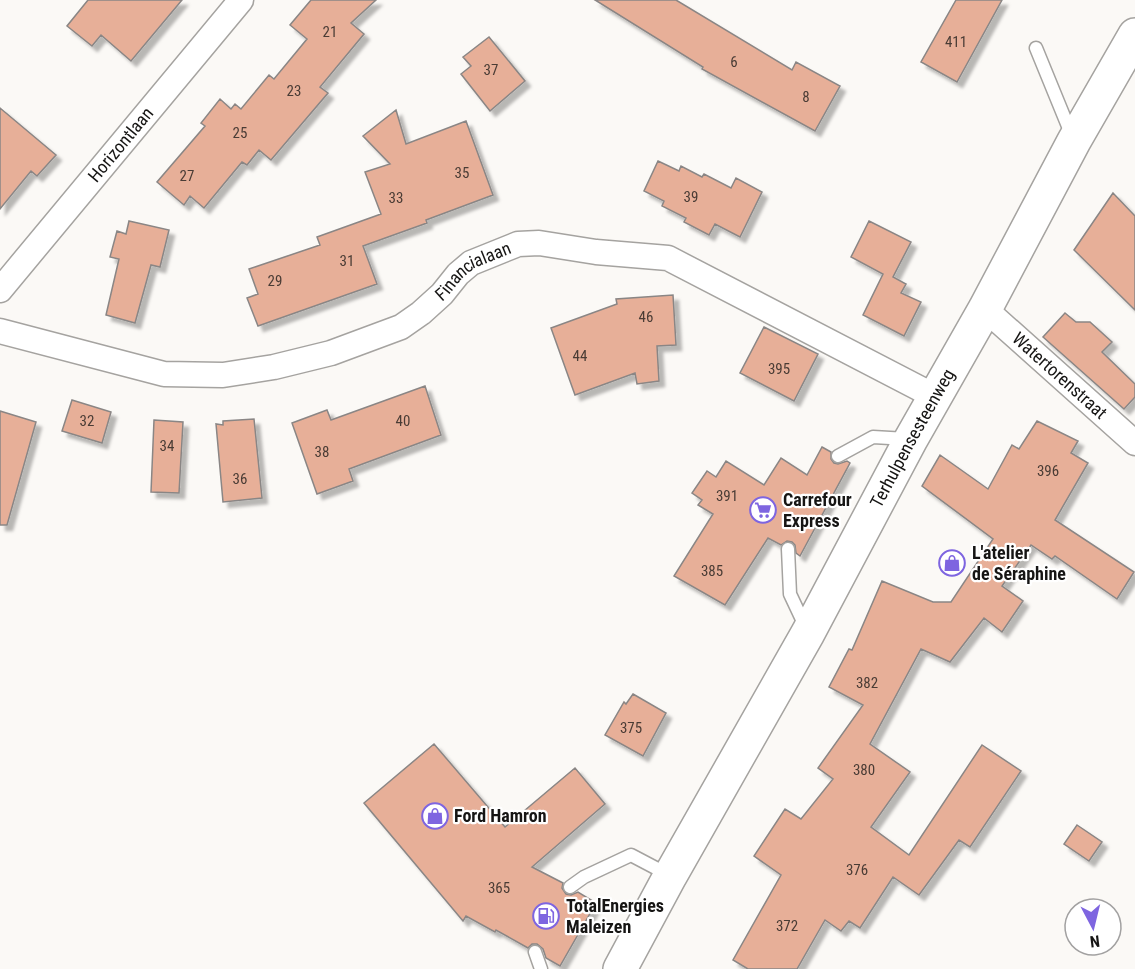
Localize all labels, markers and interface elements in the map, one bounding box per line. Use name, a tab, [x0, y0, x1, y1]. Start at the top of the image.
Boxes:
house number: 21	[323, 23, 337, 41]
house number: 411	[945, 33, 967, 51]
house number: 6	[730, 53, 738, 71]
house number: 37	[484, 61, 498, 79]
house number: 23	[287, 82, 301, 100]
house number: 8	[802, 88, 810, 106]
street label: Horizontlaan	[83, 103, 158, 186]
house number: 25	[233, 124, 247, 142]
house number: 35	[455, 164, 469, 182]
house number: 27	[180, 167, 194, 185]
house number: 39	[684, 188, 698, 206]
house number: 33	[389, 189, 403, 207]
street label: Financialaan	[431, 237, 514, 305]
house number: 31	[340, 252, 354, 270]
house number: 29	[268, 272, 282, 290]
house number: 46	[639, 308, 653, 326]
street label: Watertorenstraat	[1008, 328, 1112, 423]
house number: 44	[573, 347, 587, 365]
house number: 395	[768, 360, 790, 378]
street label: Terhulpensesteenweg	[866, 365, 959, 511]
house number: 32	[80, 412, 94, 430]
house number: 40	[396, 412, 410, 430]
house number: 34	[160, 437, 174, 455]
house number: 38	[315, 443, 329, 461]
house number: 396	[1037, 462, 1059, 480]
house number: 36	[233, 470, 247, 488]
house number: 391	[716, 487, 738, 505]
place label: Carrefour Express	[783, 489, 852, 531]
supermarket icon: Carrefour Express	[748, 495, 778, 525]
place label: L'atelier de Séraphine	[972, 542, 1066, 584]
shop icon: L'atelier de Séraphine	[937, 548, 967, 578]
house number: 385	[701, 562, 723, 580]
house number: 382	[856, 674, 878, 692]
house number: 375	[620, 719, 642, 737]
house number: 380	[853, 761, 875, 779]
shop icon: Ford Hamron	[420, 801, 450, 831]
place label: Ford Hamron	[454, 805, 547, 826]
house number: 376	[846, 861, 868, 879]
house number: 365	[488, 879, 510, 897]
place label: TotalEnergies Maleizen	[566, 895, 664, 937]
north arrow	[1063, 897, 1123, 957]
fuel station icon: TotalEnergies Maleizen	[531, 901, 561, 931]
house number: 372	[776, 917, 798, 935]
text: N	[1089, 931, 1101, 951]

